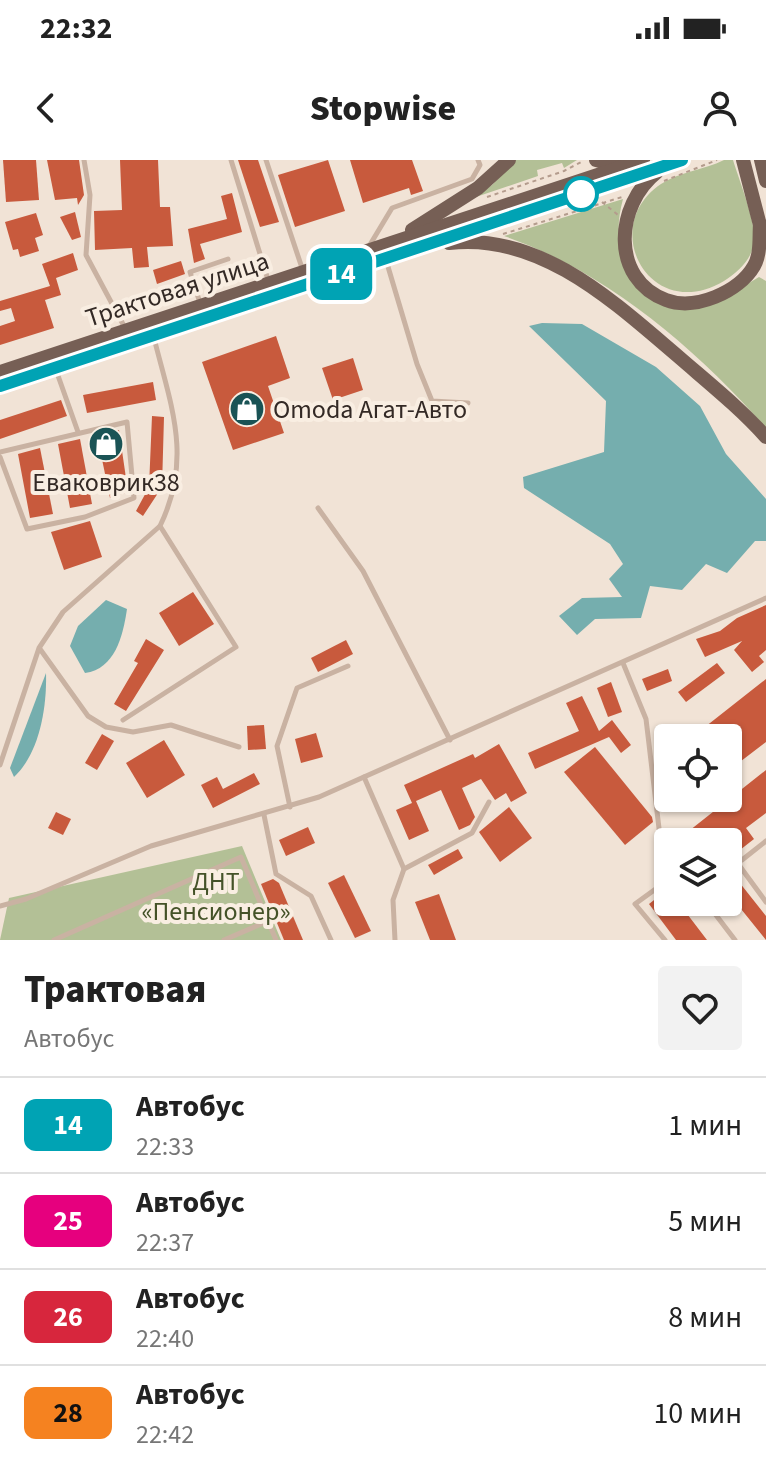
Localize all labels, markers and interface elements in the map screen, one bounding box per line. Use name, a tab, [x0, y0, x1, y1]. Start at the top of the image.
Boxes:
text: 22:32	[40, 7, 112, 50]
text: Stopwise	[310, 83, 456, 134]
icon: back	[24, 86, 68, 130]
icon: person	[698, 86, 742, 130]
unlabelled marker	[564, 177, 598, 211]
street label: Трактовая улица	[81, 242, 274, 337]
line badge: 14	[305, 248, 377, 300]
text: 14	[326, 254, 356, 294]
shop icon: Omoda Агат-Авто	[228, 390, 266, 428]
place label: Omoda Агат-Авто	[273, 391, 467, 428]
shop icon: Еваковрик38	[87, 425, 125, 463]
place label: Еваковрик38	[32, 464, 180, 501]
map controls	[654, 724, 742, 916]
button: locate	[654, 724, 742, 812]
button: layers	[654, 828, 742, 916]
park label: ДНТ «Пенсионер»	[141, 863, 291, 930]
text: Трактовая	[24, 963, 206, 1017]
button: heart	[658, 966, 742, 1050]
text: Автобус	[24, 1020, 114, 1057]
text: Автобус	[136, 1085, 245, 1128]
text: 1 мин	[668, 1104, 742, 1147]
text: 14	[53, 1105, 83, 1145]
text: 22:33	[136, 1128, 194, 1165]
text: Автобус	[136, 1181, 245, 1224]
text: 5 мин	[668, 1200, 742, 1243]
text: 25	[53, 1201, 83, 1241]
text: 22:37	[136, 1224, 194, 1261]
text: Автобус	[136, 1277, 245, 1320]
text: 8 мин	[668, 1296, 742, 1339]
text: 26	[53, 1297, 83, 1337]
text: 22:40	[136, 1320, 194, 1357]
text: Автобус	[136, 1373, 245, 1416]
text: 10 мин	[653, 1392, 742, 1435]
text: 28	[53, 1393, 83, 1433]
text: 22:42	[136, 1416, 194, 1453]

